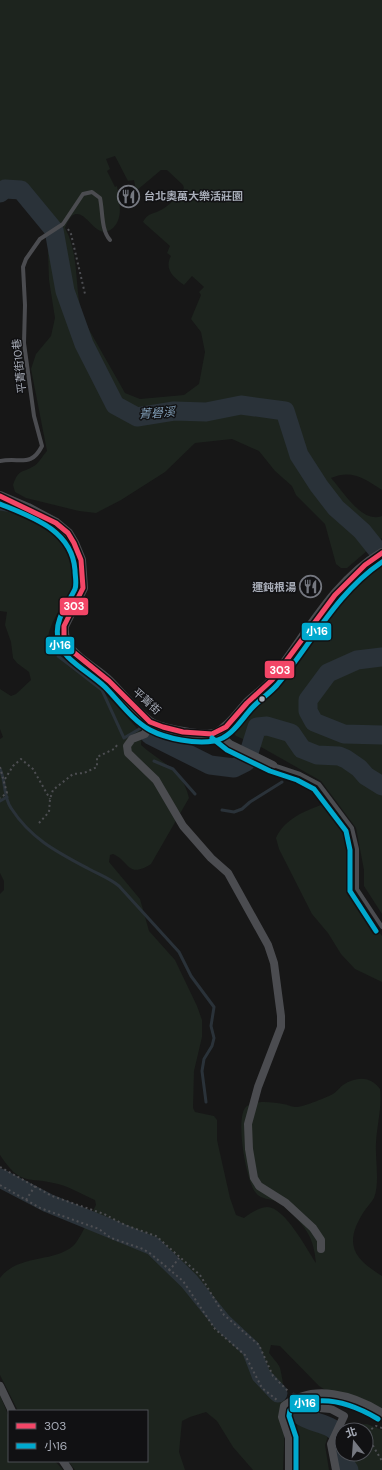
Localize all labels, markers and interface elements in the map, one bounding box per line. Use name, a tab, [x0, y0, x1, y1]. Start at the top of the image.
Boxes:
restaurant icon: 台北奧萬大樂活莊園	[116, 183, 142, 209]
place label: 台北奧萬大樂活莊園	[144, 189, 243, 203]
street label: 平菁街10巷	[9, 338, 29, 394]
water label: 菁礐溪	[138, 404, 178, 422]
restaurant icon: 運鈍根湯	[298, 574, 324, 600]
place label: 運鈍根湯	[252, 580, 296, 594]
line badge: 303	[59, 597, 89, 616]
text: 303	[63, 599, 85, 613]
line badge: 小16	[301, 622, 332, 641]
text: 小16	[306, 624, 328, 638]
line badge: 小16	[45, 636, 75, 655]
text: 小16	[49, 638, 71, 652]
line badge: 303	[264, 660, 295, 679]
text: 303	[269, 663, 291, 677]
street label: 平菁街	[130, 685, 164, 717]
unlabelled marker	[257, 694, 267, 704]
line badge: 小16	[289, 1394, 320, 1413]
text: 小16	[294, 1396, 316, 1410]
legend	[8, 1410, 148, 1462]
text: 303	[44, 1418, 66, 1434]
north arrow	[334, 1422, 374, 1462]
text: 北	[344, 1424, 358, 1441]
text: 小16	[44, 1438, 67, 1454]

